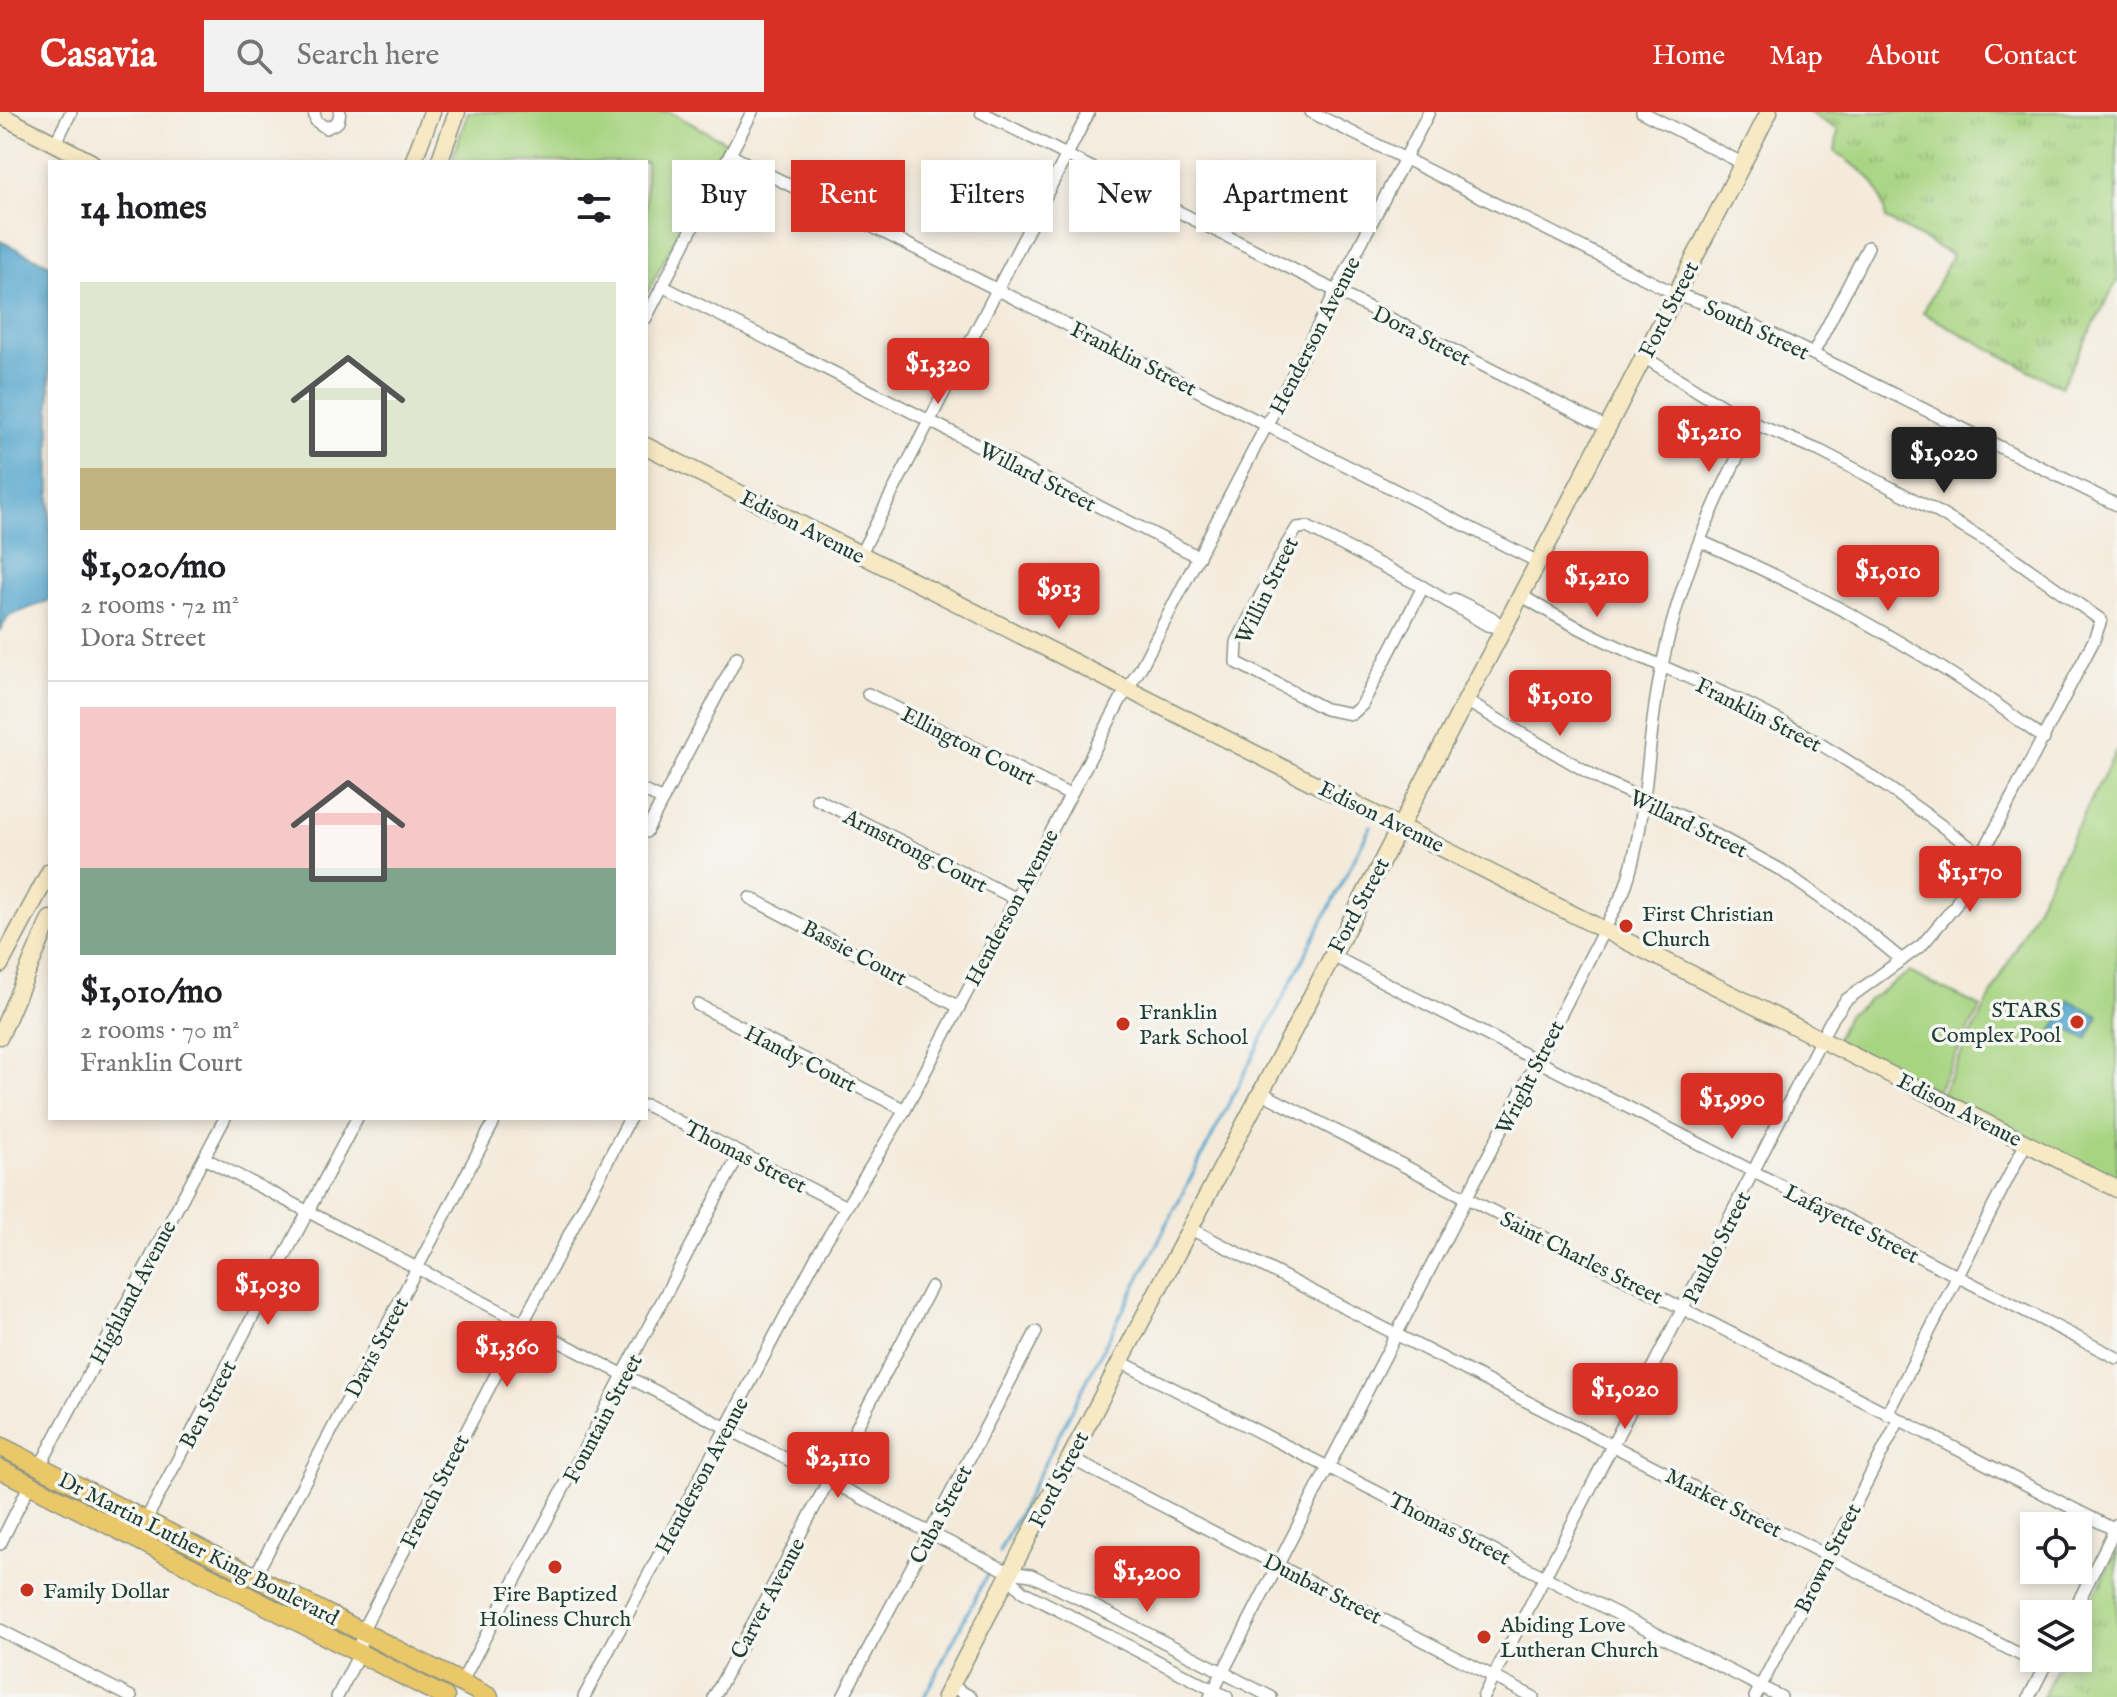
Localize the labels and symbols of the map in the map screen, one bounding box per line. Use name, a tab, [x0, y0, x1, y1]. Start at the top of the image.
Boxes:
street label: Henderson Avenue	[1264, 252, 1368, 420]
street label: Ford Street	[1634, 256, 1706, 363]
street label: South Street	[1699, 294, 1814, 368]
street label: Dora Street	[1367, 300, 1475, 374]
street label: Franklin Street	[1065, 316, 1201, 404]
pin: $1,320	[873, 338, 1003, 406]
pin: $1,210	[1644, 406, 1774, 474]
pin: $1,020	[1879, 427, 2009, 495]
street label: Willard Street	[974, 436, 1101, 519]
street label: Edison Avenue	[735, 484, 869, 571]
street label: Willin Street	[1230, 532, 1306, 649]
pin: $1,010	[1823, 545, 1953, 613]
pin: $1,210	[1532, 551, 1662, 619]
pin: $913	[1012, 563, 1106, 631]
pin: $1,010	[1495, 670, 1625, 738]
street label: Franklin Street	[1690, 672, 1826, 760]
street label: Ellington Court	[896, 701, 1040, 793]
street label: Edison Avenue	[1314, 775, 1448, 860]
street label: Willard Street	[1625, 784, 1752, 866]
street label: Armstrong Court	[837, 803, 992, 900]
street label: Henderson Avenue	[960, 825, 1066, 991]
pin: $1,170	[1905, 846, 2035, 914]
street label: Ford Street	[1323, 853, 1397, 959]
place label: First Christian Church	[1642, 901, 1774, 954]
street label: Bassie Court	[797, 914, 912, 993]
marker: First Christian Church	[1617, 917, 1635, 935]
place label: STARS Complex Pool	[1931, 997, 2061, 1050]
place label: Franklin Park School	[1139, 999, 1248, 1052]
marker: STARS Complex Pool	[2068, 1013, 2086, 1031]
marker: Franklin Park School	[1114, 1015, 1132, 1033]
street label: Wright Street	[1490, 1016, 1572, 1140]
street label: Handy Court	[739, 1020, 861, 1100]
street label: Edison Avenue	[1892, 1067, 2026, 1154]
pin: $1,990	[1667, 1073, 1797, 1141]
street label: Thomas Street	[679, 1115, 811, 1201]
street label: Lafayette Street	[1779, 1179, 1924, 1271]
street label: Pauldo Street	[1678, 1187, 1758, 1309]
street label: Saint Charles Street	[1495, 1206, 1668, 1312]
street label: Highland Avenue	[84, 1216, 184, 1370]
pin: $1,030	[203, 1259, 333, 1327]
street label: Davis Street	[340, 1293, 416, 1403]
pin: $1,360	[442, 1321, 572, 1389]
street label: Fountain Street	[558, 1349, 650, 1489]
street label: Ben Street	[174, 1356, 244, 1454]
pin: $1,020	[1560, 1363, 1690, 1431]
street label: Henderson Avenue	[650, 1393, 756, 1559]
street label: Ford Street	[1024, 1426, 1096, 1533]
street label: French Street	[395, 1430, 477, 1554]
pin: $2,110	[773, 1432, 903, 1500]
street label: Cuba Street	[904, 1460, 980, 1569]
street label: Market Street	[1660, 1462, 1786, 1545]
street label: Dr Martin Luther King Boulevard	[53, 1467, 343, 1633]
street label: Thomas Street	[1383, 1487, 1515, 1573]
street label: Brown Street	[1789, 1499, 1869, 1619]
street label: Carver Avenue	[725, 1534, 812, 1664]
pin: $1,200	[1082, 1546, 1212, 1614]
street label: Dunbar Street	[1258, 1548, 1387, 1632]
marker: Fire Baptized Holiness Church	[546, 1558, 564, 1576]
place label: Family Dollar	[43, 1578, 170, 1606]
marker: Family Dollar	[18, 1581, 36, 1599]
place label: Fire Baptized Holiness Church	[479, 1581, 631, 1634]
place label: Abiding Love Lutheran Church	[1499, 1612, 1659, 1665]
marker: Abiding Love Lutheran Church	[1475, 1628, 1493, 1646]

